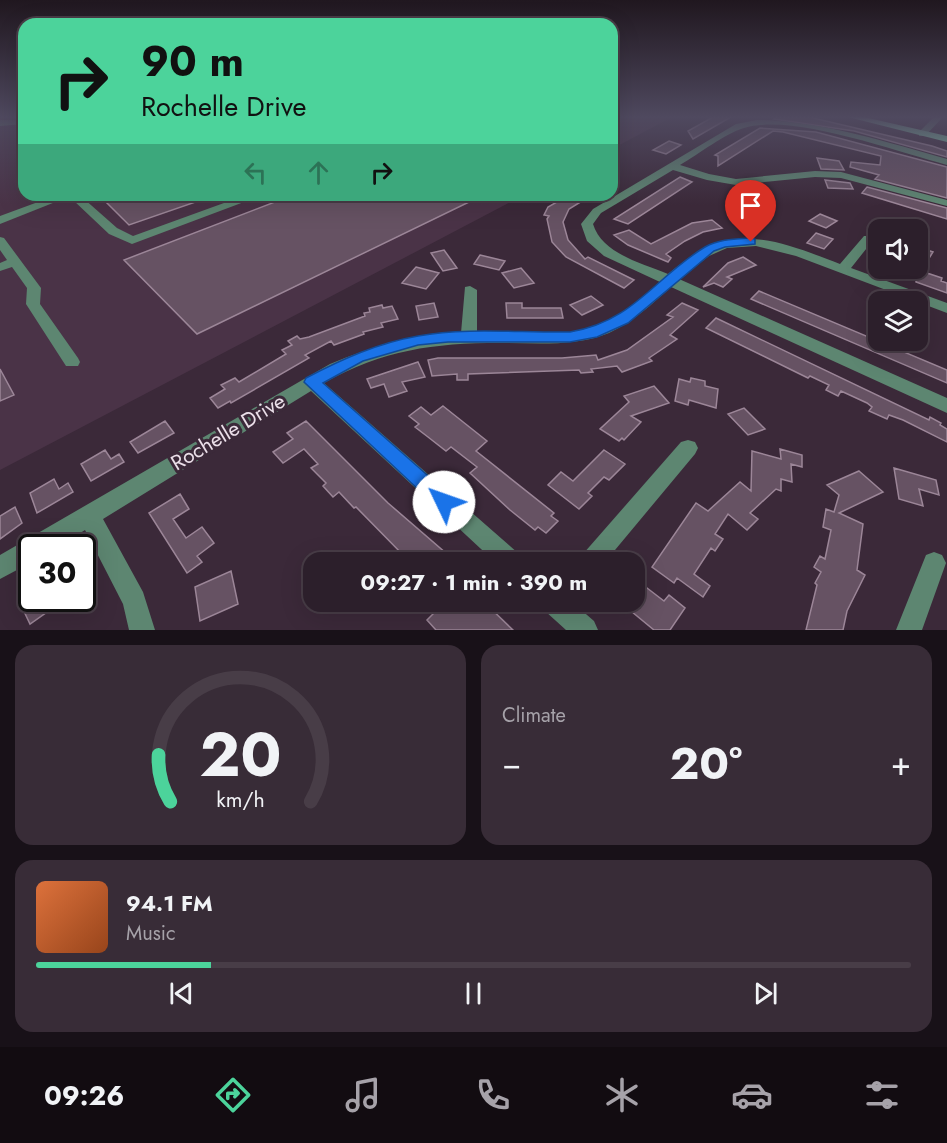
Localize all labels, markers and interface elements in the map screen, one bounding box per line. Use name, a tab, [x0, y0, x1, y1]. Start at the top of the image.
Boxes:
text: 90 m	[141, 31, 244, 92]
icon: right	[42, 42, 120, 120]
text: Rochelle Drive	[141, 87, 306, 126]
icon: left	[239, 156, 272, 189]
icon: ahead	[302, 156, 335, 189]
icon: right	[365, 156, 398, 189]
pin	[725, 180, 776, 242]
icon: arrive	[734, 189, 767, 222]
map controls	[868, 219, 928, 351]
button: sound	[868, 219, 928, 279]
button: layers	[868, 291, 928, 351]
street label: Rochelle Drive	[165, 386, 291, 478]
position arrow	[412, 470, 476, 534]
speed limit sign: 30	[18, 534, 96, 612]
text: 09:27 · 1 min · 390 m	[361, 566, 587, 598]
text: Climate	[502, 701, 566, 730]
text: 20	[199, 709, 282, 799]
text: 20°	[670, 731, 742, 796]
text: −	[502, 740, 521, 787]
text: +	[891, 740, 911, 787]
text: km/h	[216, 784, 265, 815]
text: 94.1 FM	[126, 887, 213, 919]
text: Music	[126, 919, 176, 948]
icon: previous	[165, 977, 198, 1010]
icon: pause	[457, 977, 490, 1010]
icon: next	[749, 977, 782, 1010]
icon: directions	[212, 1074, 254, 1116]
icon: music	[342, 1074, 384, 1116]
icon: phone	[472, 1074, 514, 1116]
icon: climate	[601, 1074, 643, 1116]
icon: car	[731, 1074, 773, 1116]
icon: filters	[861, 1074, 903, 1116]
text: 09:26	[44, 1076, 124, 1115]

